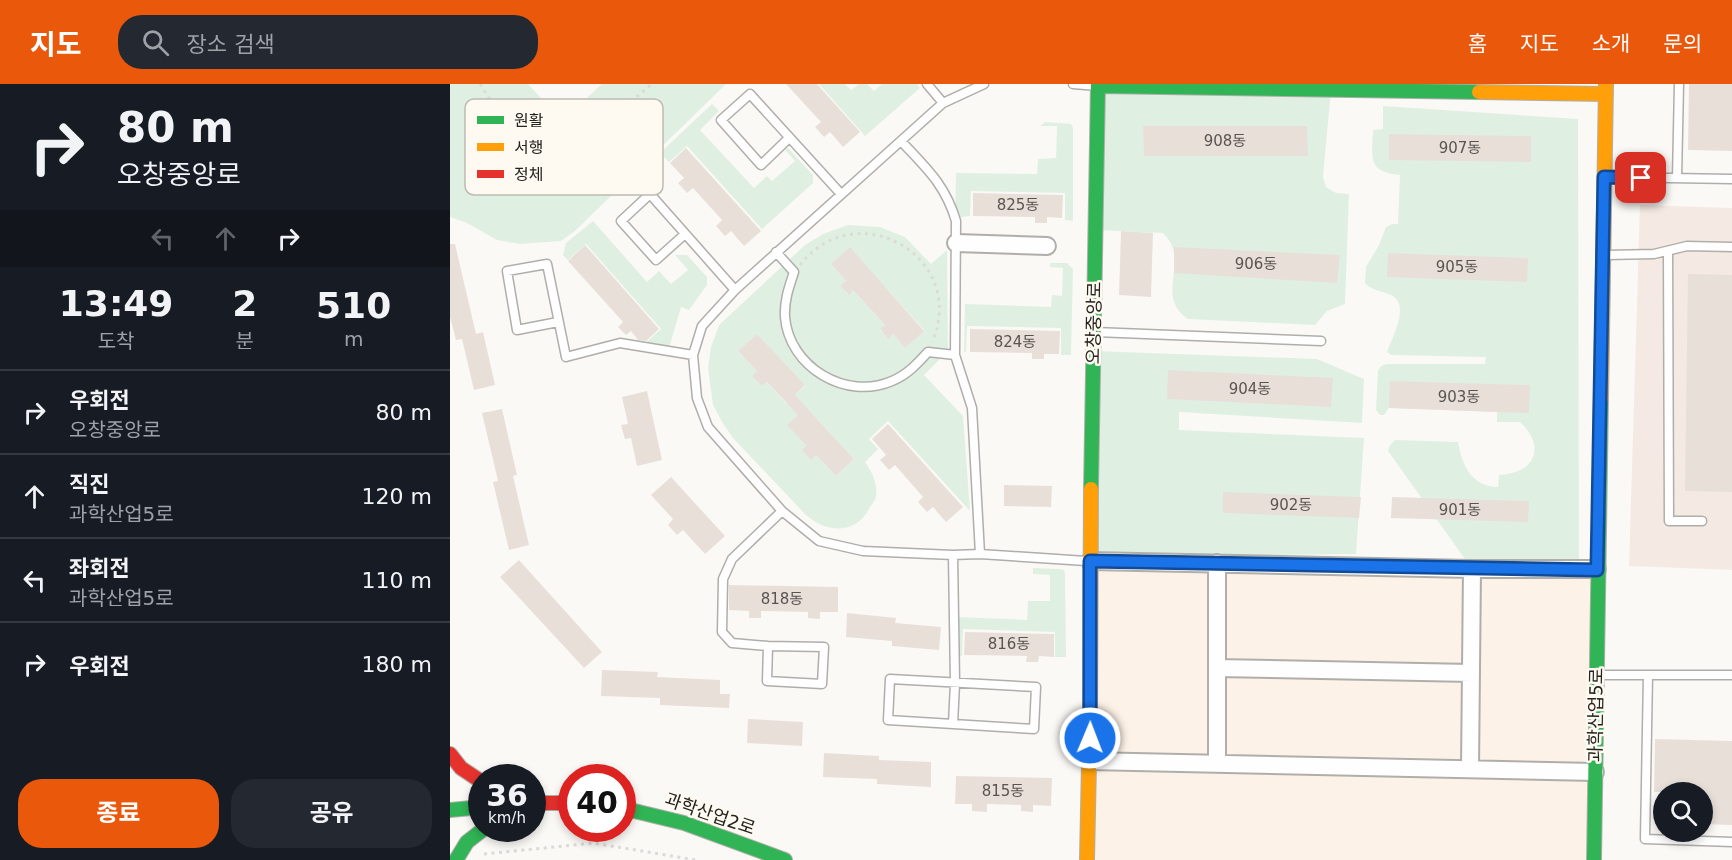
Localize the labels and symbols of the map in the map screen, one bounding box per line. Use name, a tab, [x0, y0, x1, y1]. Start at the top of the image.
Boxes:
legend	[465, 99, 663, 195]
text: 원활	[514, 111, 544, 130]
house number: 908동	[1204, 132, 1246, 150]
text: 서행	[514, 138, 543, 157]
house number: 907동	[1439, 139, 1481, 157]
pin	[1615, 152, 1666, 203]
text: 정체	[514, 165, 543, 184]
house number: 825동	[997, 196, 1039, 214]
house number: 906동	[1235, 255, 1277, 273]
house number: 905동	[1436, 258, 1478, 276]
street label: 오창중앙로	[1082, 281, 1105, 365]
house number: 824동	[994, 333, 1036, 351]
house number: 904동	[1229, 380, 1271, 398]
house number: 903동	[1438, 388, 1480, 406]
house number: 902동	[1270, 496, 1312, 514]
house number: 901동	[1439, 501, 1481, 519]
house number: 818동	[761, 590, 803, 608]
house number: 816동	[988, 635, 1030, 653]
street label: 과학산업5로	[1584, 668, 1607, 762]
position arrow	[1058, 706, 1122, 770]
speed limit sign: 40	[558, 764, 636, 842]
house number: 815동	[982, 782, 1024, 800]
street label: 과학산업2로	[662, 788, 758, 839]

